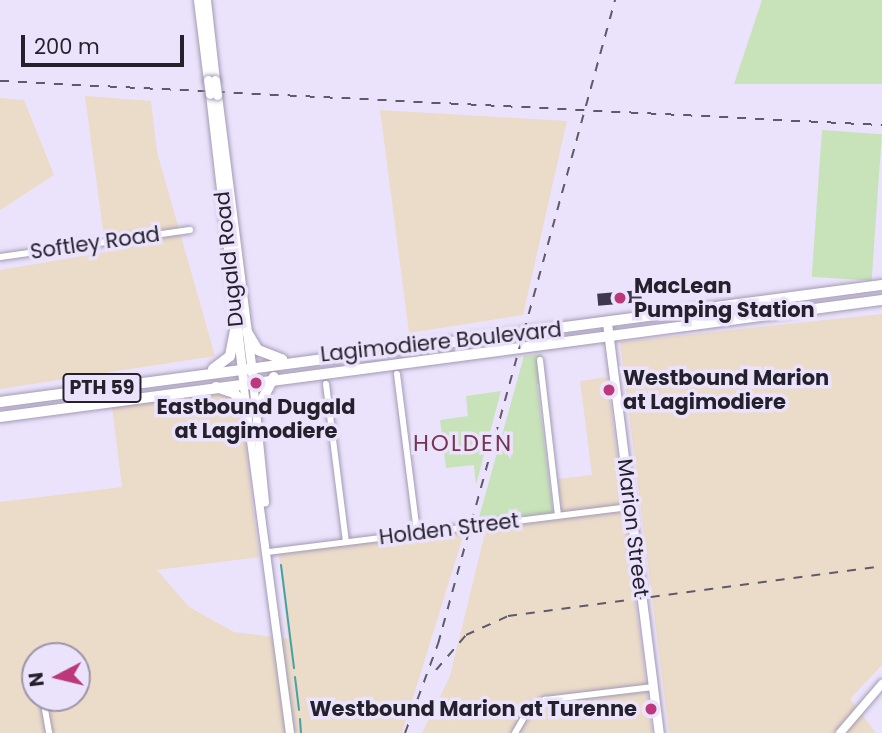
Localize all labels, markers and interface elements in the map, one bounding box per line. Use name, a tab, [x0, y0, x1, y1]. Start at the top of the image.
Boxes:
scale bar	[24, 21, 187, 65]
text: 200 m	[34, 32, 100, 61]
street label: Dugald Road	[209, 190, 249, 328]
street label: Softley Road	[29, 221, 161, 265]
place label: MacLean Pumping Station	[634, 273, 815, 323]
marker: MacLean Pumping Station	[612, 290, 628, 306]
street label: Lagimodiere Boulevard	[319, 317, 563, 367]
place label: Westbound Marion at Lagimodiere	[623, 365, 829, 415]
road number: PTH 59	[62, 372, 142, 404]
marker: Eastbound Dugald at Lagimodiere	[248, 375, 264, 391]
marker: Westbound Marion at Lagimodiere	[601, 382, 617, 398]
place label: Eastbound Dugald at Lagimodiere	[157, 394, 355, 444]
district label: HOLDEN	[414, 429, 512, 457]
street label: Marion Street	[612, 457, 654, 599]
street label: Holden Street	[378, 508, 520, 550]
north arrow	[21, 642, 91, 712]
text: N	[22, 671, 51, 688]
place label: Westbound Marion at Turenne	[309, 696, 637, 722]
marker: Westbound Marion at Turenne	[643, 701, 659, 717]

